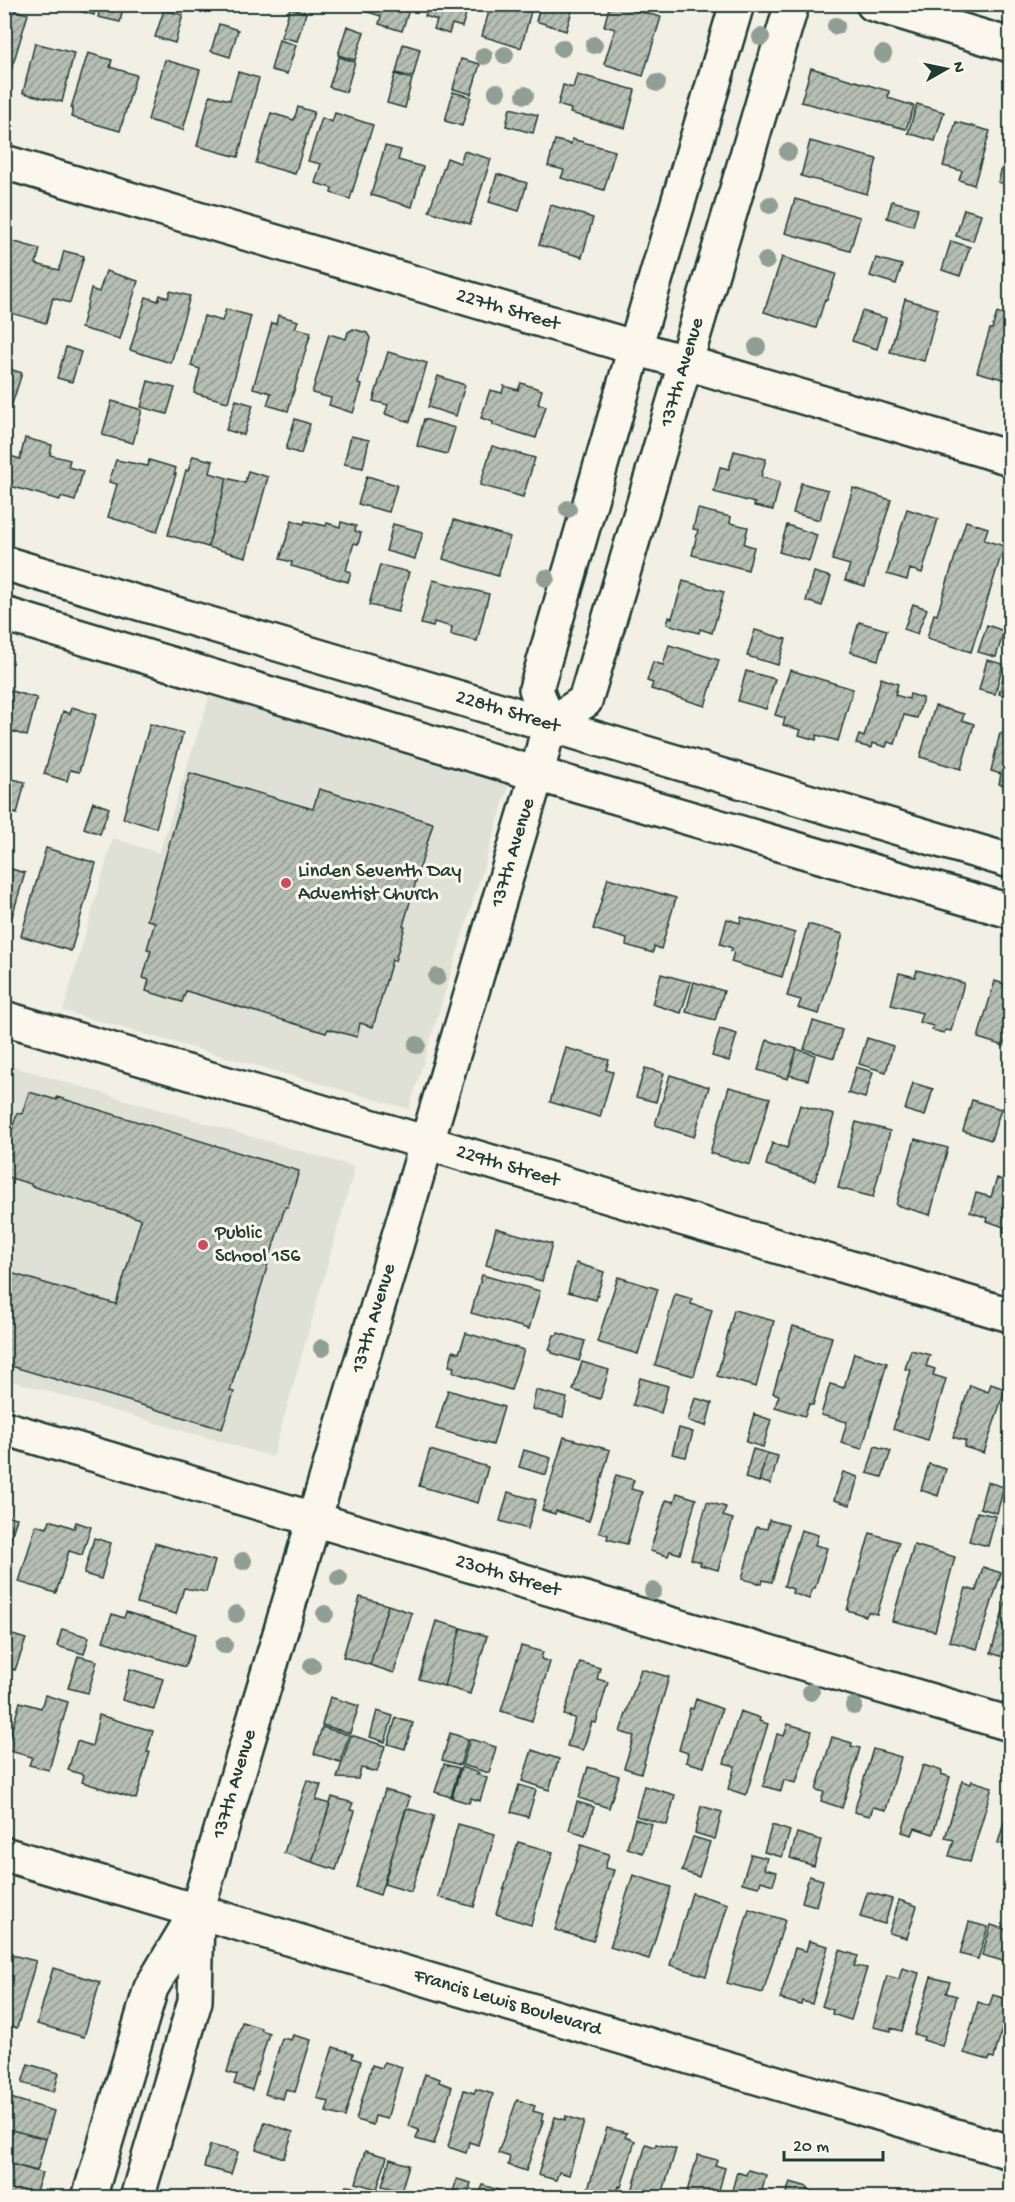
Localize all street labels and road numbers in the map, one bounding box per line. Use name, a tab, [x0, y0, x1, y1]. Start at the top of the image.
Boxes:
street label: 227th Street	[453, 284, 564, 337]
street label: 137th Avenue	[655, 314, 710, 431]
street label: 228th Street	[453, 686, 564, 739]
street label: 137th Avenue	[486, 795, 541, 911]
street label: 229th Street	[453, 1141, 564, 1193]
street label: 137th Avenue	[347, 1261, 402, 1377]
street label: 230th Street	[452, 1550, 565, 1603]
street label: 137th Avenue	[207, 1726, 262, 1842]
street label: Francis Lewis Boulevard	[410, 1964, 606, 2042]

